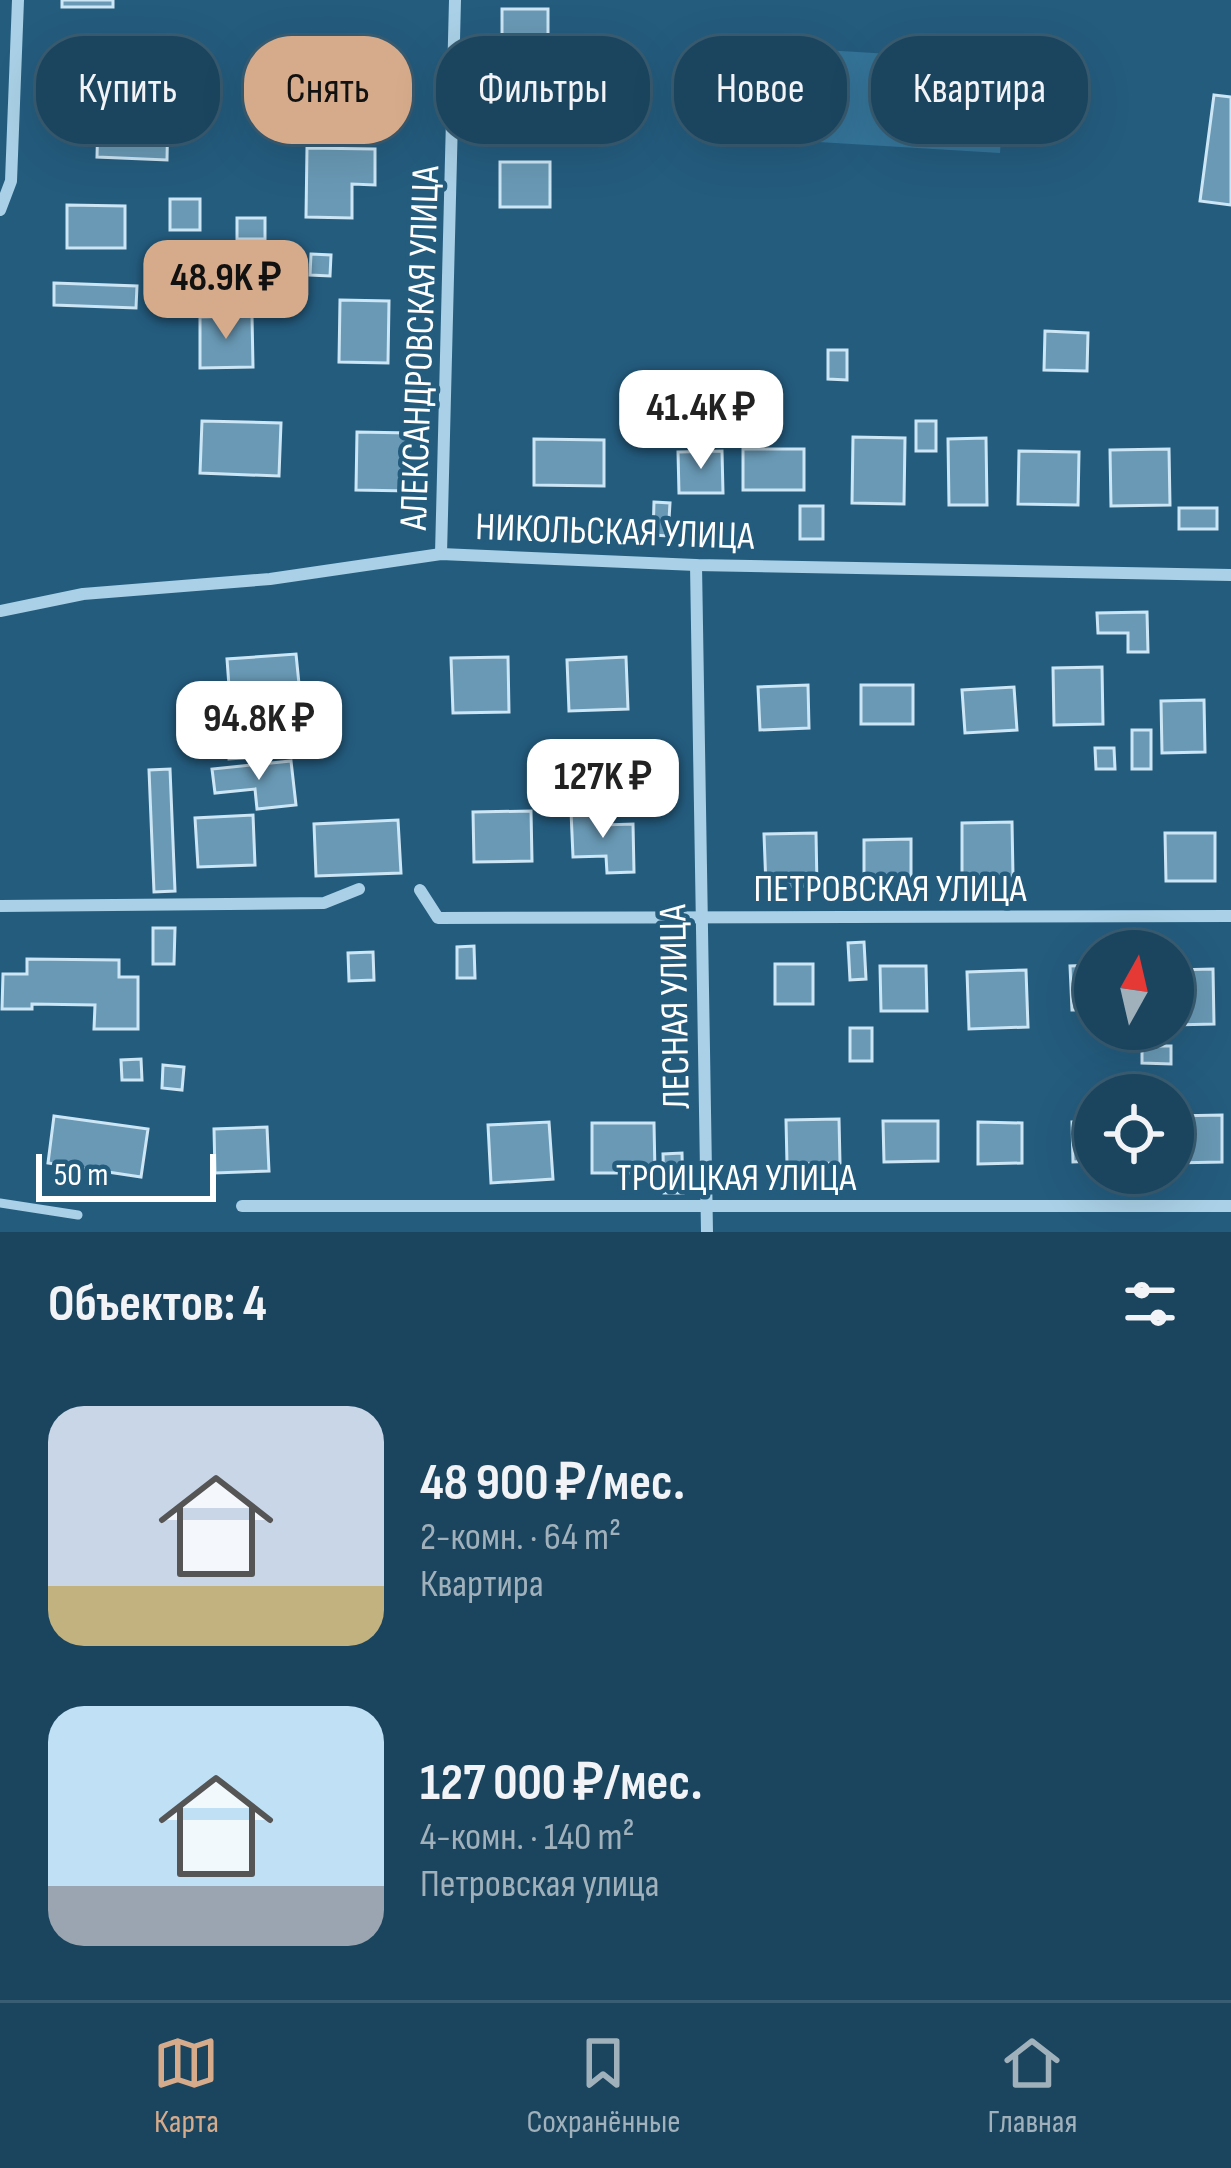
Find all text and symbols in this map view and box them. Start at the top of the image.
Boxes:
chip: Купить [36,36,220,144]
chip: Снять [244,36,412,144]
chip: Фильтры [436,36,650,144]
chip: Новое [674,36,847,144]
chip: Квартира [871,36,1088,144]
street label: АЛЕКСАНДРОВСКАЯ УЛИЦА [391,165,450,532]
pin: 48.9K ₽ [115,240,337,342]
text: 48.9K ₽ [170,255,282,302]
pin: 41.4K ₽ [590,370,812,472]
text: 41.4K ₽ [646,385,756,432]
street label: НИКОЛЬСКАЯ УЛИЦА [475,504,755,561]
pin: 94.8K ₽ [148,681,370,783]
text: 94.8K ₽ [203,696,315,743]
pin: 127K ₽ [505,739,701,841]
text: 127K ₽ [554,754,652,801]
street label: ПЕТРОВСКАЯ УЛИЦА [753,866,1027,913]
street label: ЛЕСНАЯ УЛИЦА [650,904,701,1110]
north arrow [1074,930,1194,1050]
map controls [1074,930,1194,1194]
button: locate [1074,1074,1194,1194]
scale bar [36,1148,216,1201]
text: 50 m [54,1155,108,1195]
street label: ТРОИЦКАЯ УЛИЦА [616,1155,856,1202]
icon: filters [1117,1271,1183,1337]
text: Объектов: 4 [48,1274,267,1335]
text: 48 900 ₽/мес. [420,1453,685,1514]
icon: home [144,1454,288,1598]
text: 2-комн. · 64 m² [420,1514,621,1561]
text: Квартира [420,1561,544,1608]
text: 127 000 ₽/мес. [420,1753,702,1814]
icon: home [144,1754,288,1898]
text: 4-комн. · 140 m² [420,1814,635,1861]
text: Петровская улица [420,1861,660,1908]
tab: Карта [153,2030,219,2142]
tab: Сохранённые [526,2030,680,2142]
tab: Главная [987,2030,1077,2142]

